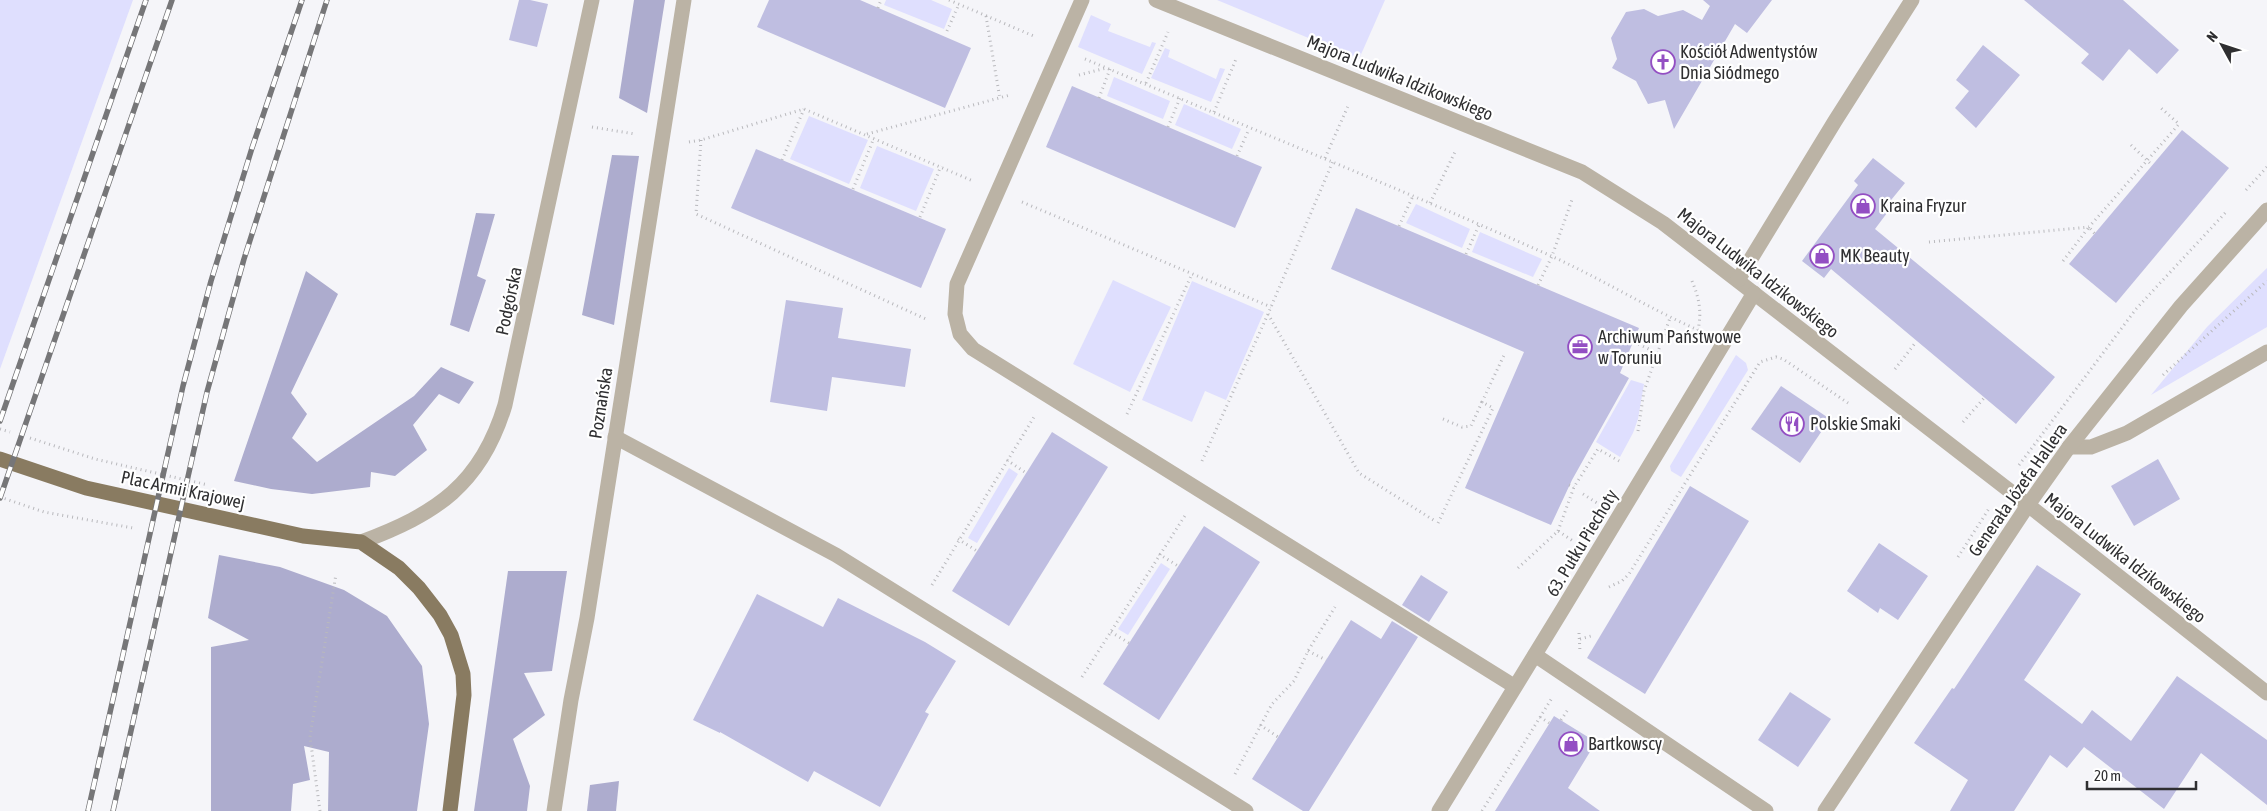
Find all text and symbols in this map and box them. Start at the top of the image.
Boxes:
north arrow [2197,20,2247,70]
text: N [2203,28,2221,45]
street label: Majora Ludwika Idzikowskiego [1304,31,1496,125]
place label: Kościół Adwentystów Dnia Siódmego [1680,41,1818,83]
church icon: Kościół Adwentystów Dnia Siódmego [1650,49,1676,75]
shop icon: Kraina Fryzur [1850,193,1876,219]
place label: Kraina Fryzur [1880,195,1967,216]
street label: Majora Ludwika Idzikowskiego [1673,203,1843,342]
shop icon: MK Beauty [1809,243,1835,269]
place label: MK Beauty [1840,245,1910,266]
street label: Podgórska [491,265,526,337]
place label: Archiwum Państwowe w Toruniu [1598,326,1741,368]
office icon: Archiwum Państwowe w Toruniu [1567,334,1593,360]
street label: Poznańska [585,366,616,440]
restaurant icon: Polskie Smaki [1779,411,1805,437]
place label: Polskie Smaki [1810,413,1901,434]
street label: Generała Józefa Hallera [1964,419,2071,560]
street label: Plac Armii Krajowej [119,466,247,513]
street label: 63. Pułku Piechoty [1541,485,1622,600]
street label: Majora Ludwika Idzikowskiego [2040,488,2210,627]
shop icon: Bartkowscy [1558,731,1584,757]
place label: Bartkowscy [1588,733,1662,754]
scale bar [2087,758,2196,790]
text: 20 m [2094,767,2121,784]

